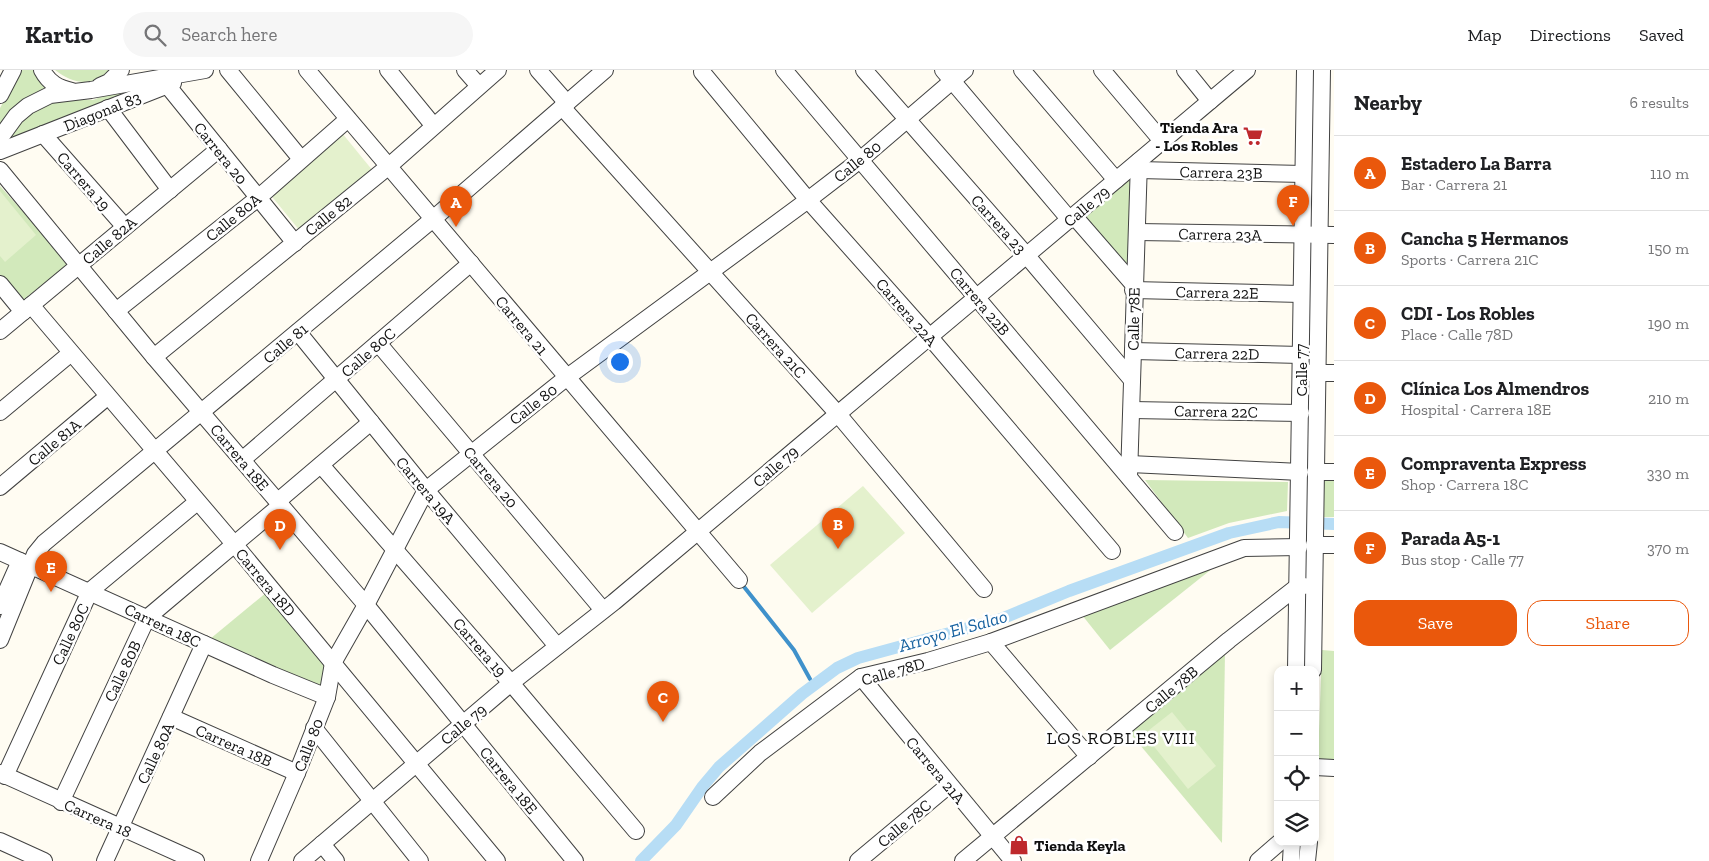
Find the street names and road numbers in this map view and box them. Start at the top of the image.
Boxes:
street label: Diagonal 83 [61,87,144,136]
street label: Carrera 20 [190,118,251,188]
street label: Calle 80 [830,137,885,186]
street label: Carrera 19 [53,148,114,215]
street label: Carrera 23B [1179,162,1263,183]
street label: Calle 79 [1060,182,1113,231]
street label: Calle 80A [202,189,265,245]
street label: Calle 82 [301,191,356,240]
street label: Carrera 23 [967,191,1030,258]
street label: Calle 82A [78,212,141,269]
street label: Carrera 23A [1178,224,1263,245]
street label: Carrera 22B [946,263,1014,340]
street label: Carrera 22A [872,274,942,351]
street label: Carrera 22E [1175,282,1259,303]
street label: Calle 78E [1123,287,1144,351]
street label: Carrera 21 [491,292,552,359]
street label: Carrera 21C [741,309,810,382]
street label: Calle 81 [259,319,312,368]
street label: Calle 80C [337,324,399,381]
street label: Carrera 22D [1174,343,1260,364]
street label: Calle 77 [1292,343,1311,396]
street label: Calle 80 [506,380,561,429]
street label: Carrera 22C [1174,401,1258,422]
street label: Calle 81A [24,414,85,470]
street label: Carrera 18E [206,420,273,495]
street label: Calle 79 [749,442,802,491]
street label: Carrera 20 [459,443,522,512]
street label: Carrera 19A [392,453,460,528]
street label: Carrera 18D [232,544,300,620]
street label: Carrera 18C [122,599,204,651]
street label: Calle 80C [48,600,93,668]
street label: Carrera 19 [449,614,510,681]
street label: Calle 80B [100,637,145,705]
street label: Calle 78D [859,653,927,690]
street label: Calle 78B [1141,661,1202,717]
street label: Calle 79 [437,700,490,749]
street label: Calle 80 [290,716,327,775]
street label: Calle 80A [133,719,178,787]
street label: Carrera 18B [193,720,275,771]
street label: Carrera 21A [902,733,970,808]
street label: Carrera 18E [476,743,542,818]
street label: Carrera 18 [61,795,134,842]
street label: Calle 78C [874,795,935,851]

